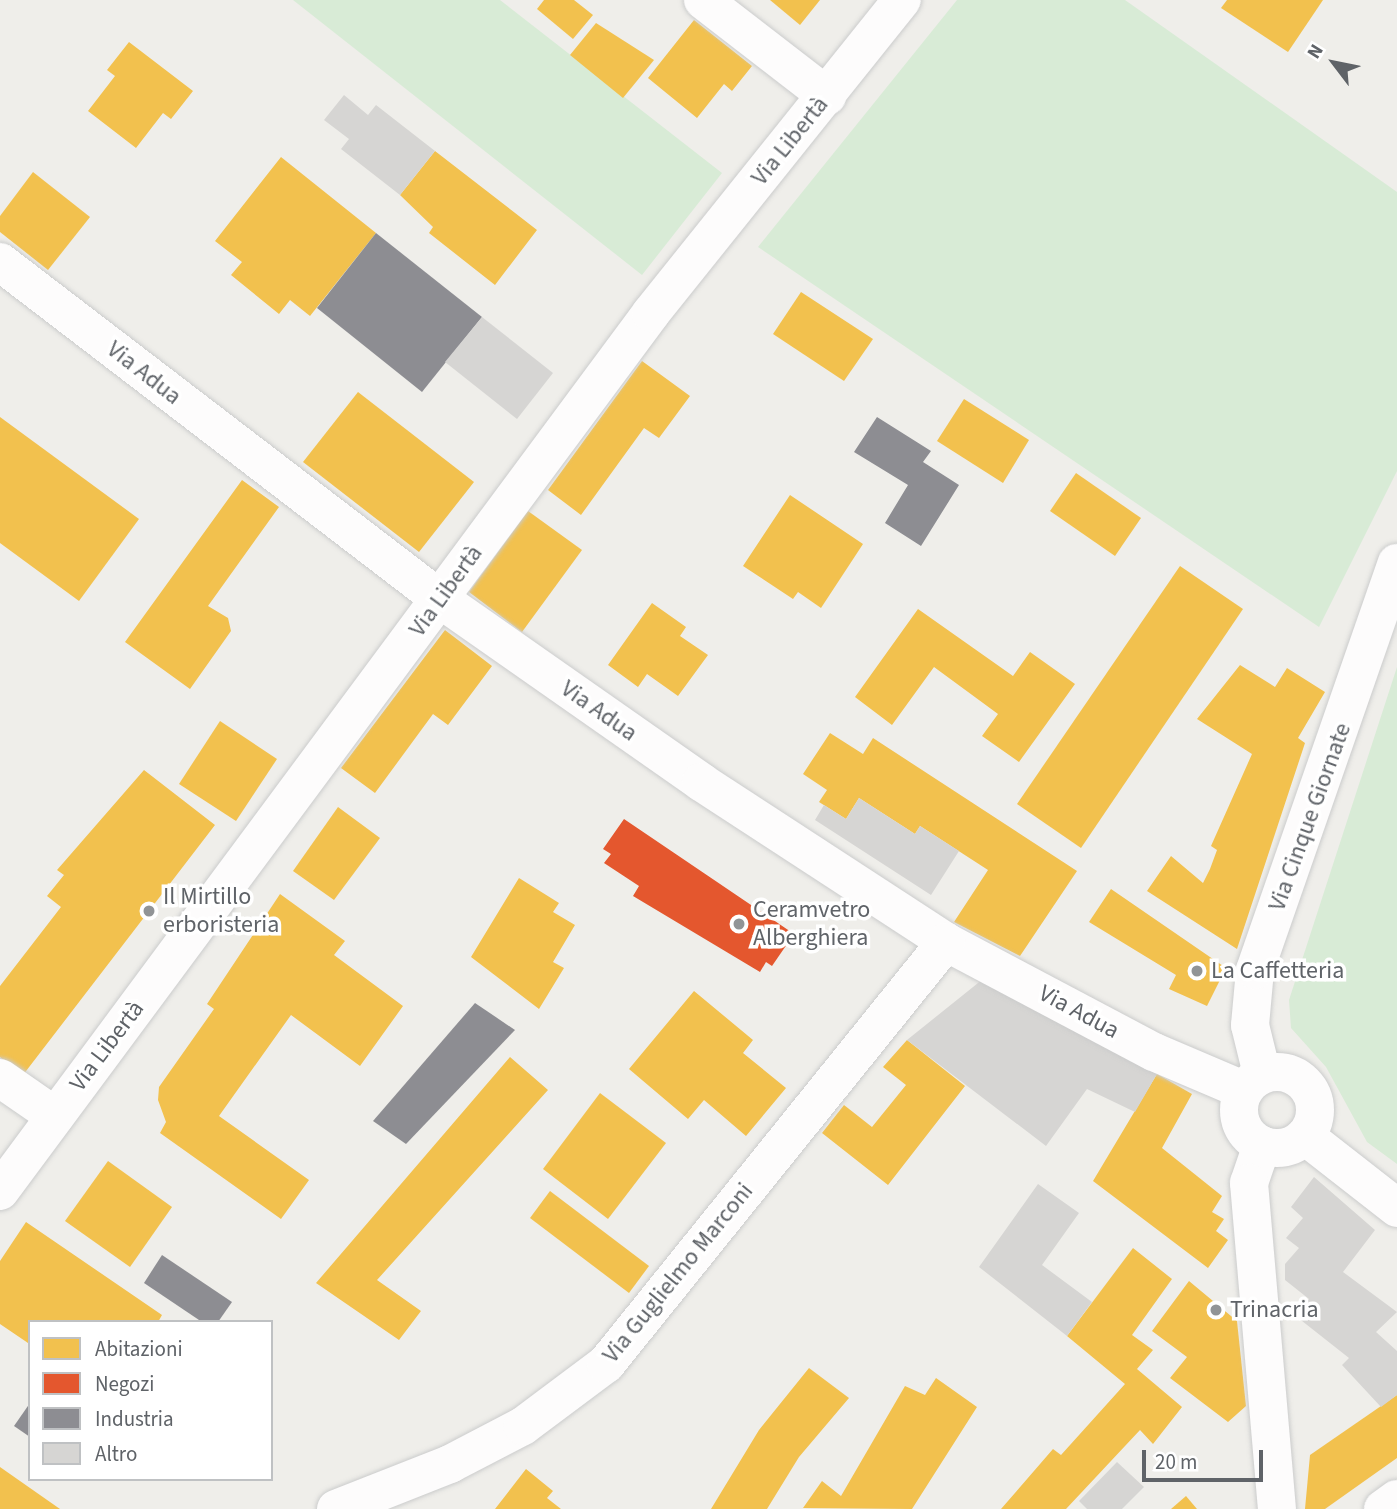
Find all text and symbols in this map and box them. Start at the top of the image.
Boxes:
north arrow [1299,28,1369,98]
text: N [1301,39,1331,64]
street label: Via Libertà [745,91,835,191]
street label: Via Adua [101,335,187,411]
street label: Via Libertà [403,540,489,642]
street label: Via Adua [555,674,643,748]
street label: Via Cinque Giornate [1263,719,1357,915]
place label: Il Mirtillo erboristeria [163,883,279,939]
place label: Ceramvetro Alberghiera [753,896,870,952]
marker: Il Mirtillo erboristeria [141,903,157,919]
marker: Ceramvetro Alberghiera [731,916,747,932]
place label: La Caffetteria [1211,957,1344,985]
marker: La Caffetteria [1189,963,1205,979]
street label: Via Adua [1034,979,1124,1045]
street label: Via Libertà [64,995,150,1097]
street label: Via Guglielmo Marconi [597,1177,759,1369]
place label: Trinacria [1230,1296,1318,1324]
marker: Trinacria [1208,1302,1224,1318]
legend [28,1320,273,1481]
text: Abitazioni [95,1334,183,1364]
text: Negozi [95,1369,154,1399]
text: Industria [95,1404,174,1434]
scale bar [1145,1436,1266,1480]
text: Altro [95,1439,137,1469]
text: 20 m [1155,1447,1197,1477]

